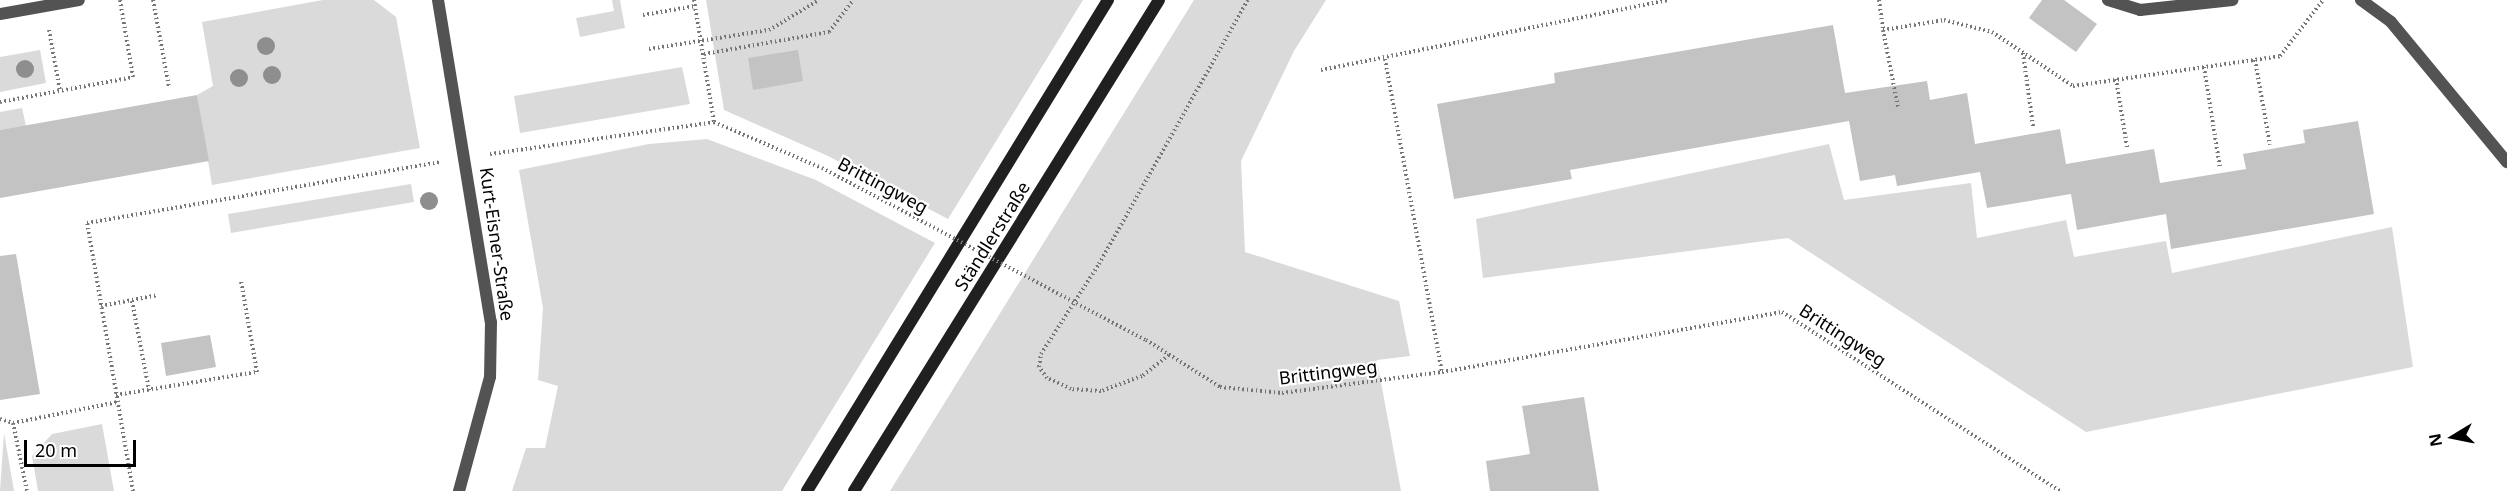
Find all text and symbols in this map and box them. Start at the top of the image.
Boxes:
street label: Brittingweg [834,152,932,218]
street label: Kurt-Eisner-Straße [476,166,518,322]
street label: Ständlerstraße [950,177,1034,295]
street label: Brittingweg [1796,299,1890,371]
street label: Brittingweg [1278,355,1378,389]
north arrow [2423,407,2483,467]
scale bar [27,428,140,466]
text: N [2423,432,2447,448]
text: 20 m [35,438,77,462]

